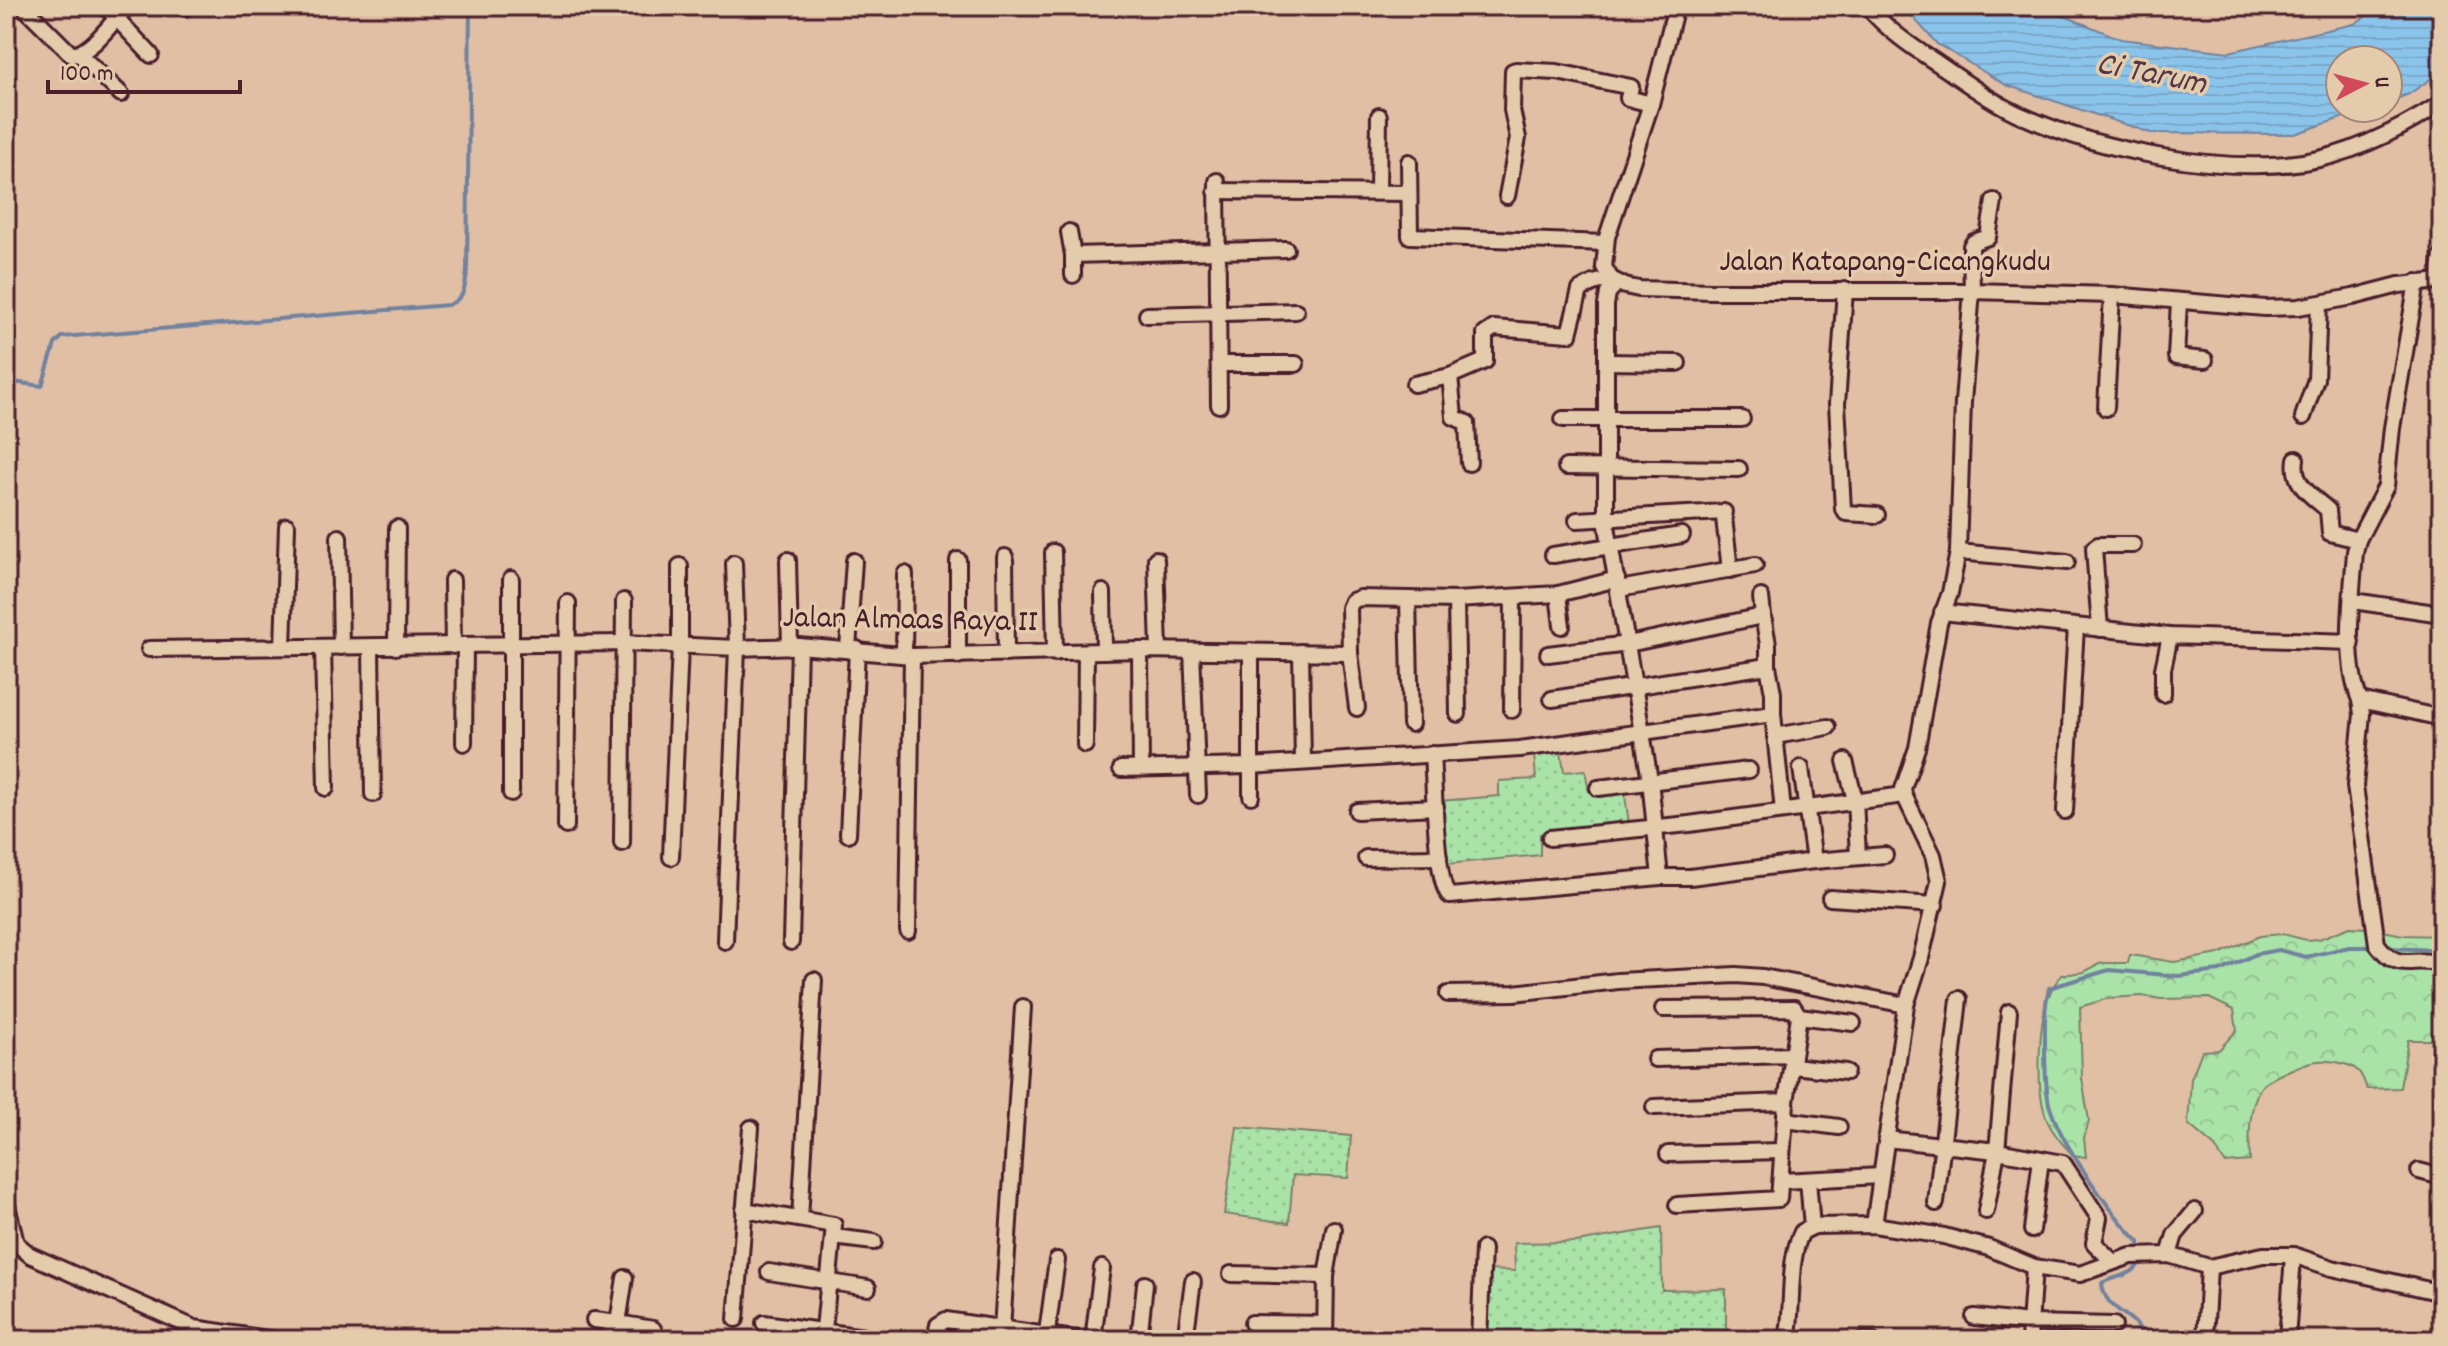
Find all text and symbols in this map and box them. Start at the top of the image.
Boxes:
water label: Ci Tarum [2092,41,2211,111]
scale bar [48,44,240,94]
north arrow [2324,44,2404,124]
text: 100 m [60,58,113,92]
text: U [2364,75,2396,89]
street label: Jalan Katapang-Cicangkudu [1719,241,2051,287]
street label: Jalan Almaas Raya II [782,597,1038,647]

